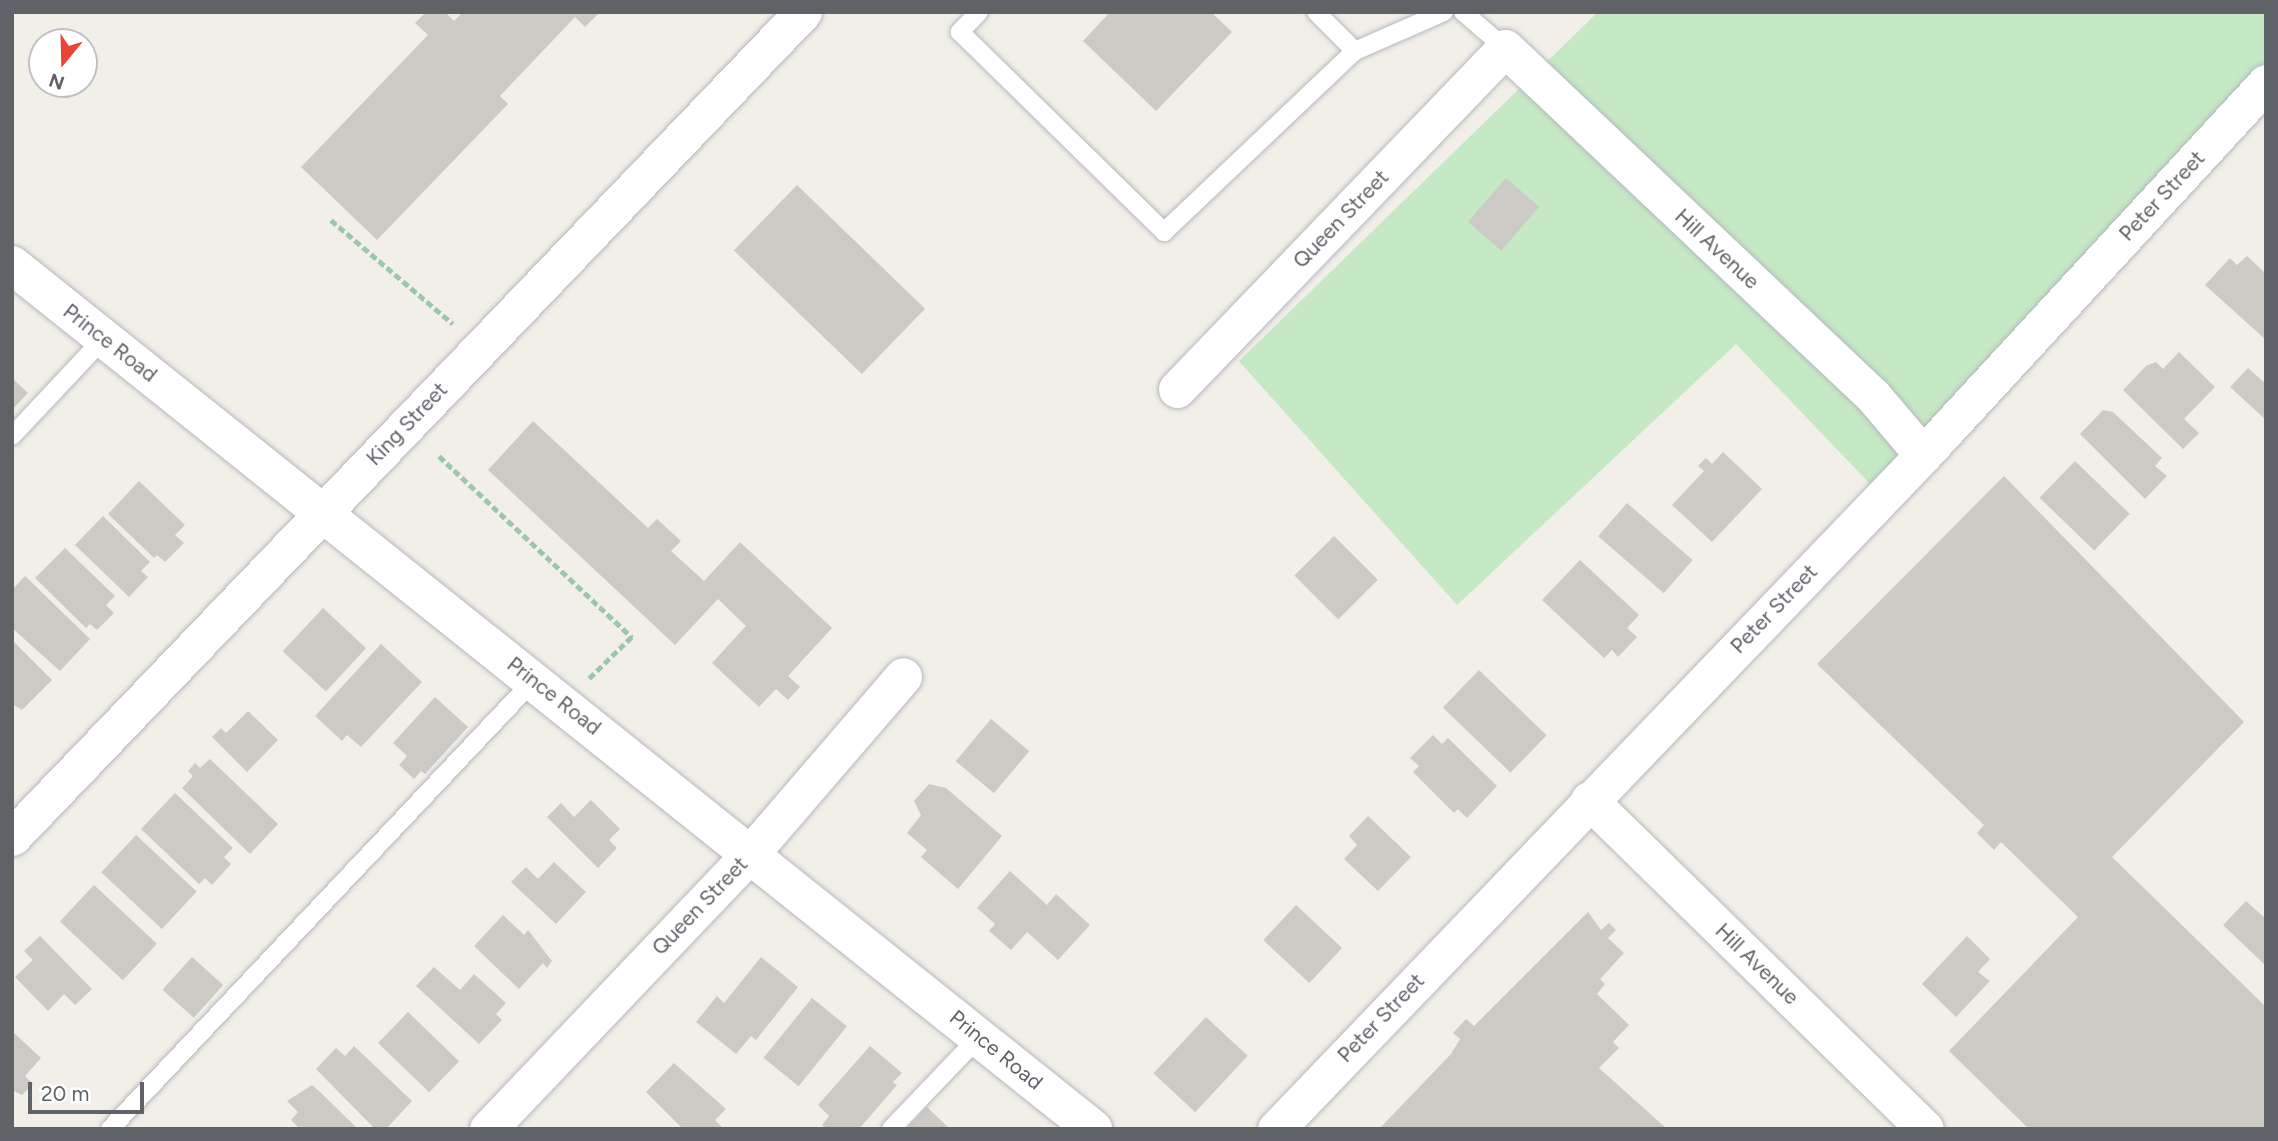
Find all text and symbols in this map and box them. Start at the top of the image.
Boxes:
north arrow [28,28,98,98]
text: N [46,68,67,95]
street label: Peter Street [2114,146,2210,246]
street label: Queen Street [1288,165,1394,273]
street label: Hill Avenue [1670,204,1764,294]
street label: Prince Road [58,299,162,387]
street label: King Street [361,377,453,471]
street label: Peter Street [1725,559,1823,659]
street label: Prince Road [502,652,606,740]
street label: Queen Street [647,852,753,960]
street label: Hill Avenue [1710,918,1804,1010]
street label: Peter Street [1332,968,1430,1068]
street label: Prince Road [945,1005,1047,1095]
scale bar [32,1068,147,1112]
text: 20 m [41,1081,89,1106]

